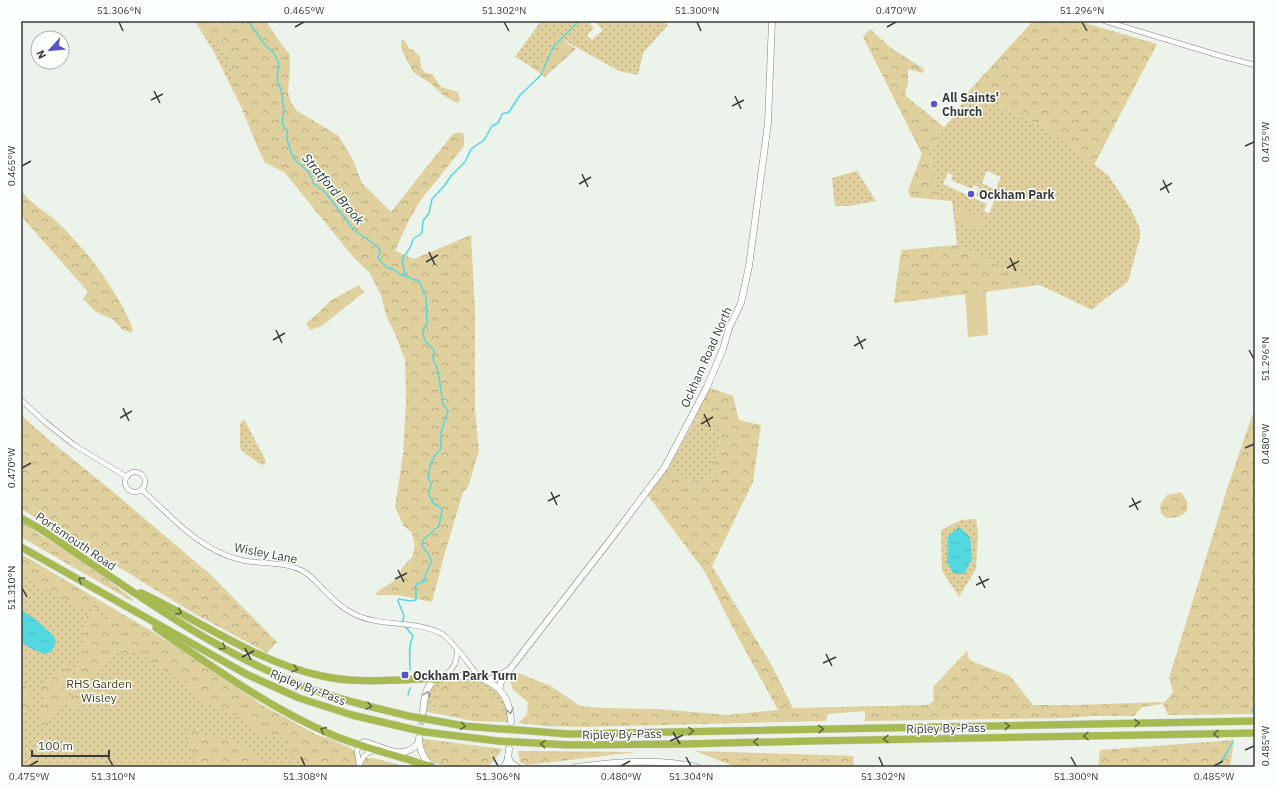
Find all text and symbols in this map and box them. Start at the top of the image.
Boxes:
text: 51.306°N [97,4,141,17]
text: 0.465°W [284,4,324,17]
text: 51.302°N [482,4,526,17]
text: 51.300°N [675,4,719,17]
text: 0.470°W [876,4,916,17]
text: 51.296°N [1060,4,1104,17]
north arrow [30,30,70,70]
text: N [33,48,49,61]
place label: All Saints' Church [942,90,999,119]
marker: All Saints' Church [929,99,939,109]
text: 0.475°W [1259,122,1272,162]
text: 0.465°W [5,146,18,186]
water label: Stratford Brook [298,150,368,228]
place label: Ockham Park [979,187,1055,202]
marker: Ockham Park [966,189,976,199]
street label: Ockham Road North [677,304,735,410]
text: 51.296°N [1259,337,1272,381]
text: 0.480°W [1259,424,1272,464]
text: 0.470°W [5,448,18,488]
street label: Portsmouth Road [33,509,119,573]
street label: Wisley Lane [233,540,299,567]
text: 51.310°N [5,566,18,610]
one-way arrow [78,578,85,585]
one-way arrow [174,608,182,615]
one-way arrow [219,643,226,650]
one-way arrow [292,664,299,672]
street label: Ripley By-Pass [268,666,348,708]
place label: Ockham Park Turn [413,668,517,683]
marker: Ockham Park Turn [400,670,410,680]
park label: RHS Garden Wisley [66,676,132,705]
one-way arrow [422,691,431,698]
one-way arrow [365,701,372,710]
one-way arrow [505,707,513,714]
one-way arrow [1134,719,1140,727]
street label: Ripley By-Pass [906,720,986,736]
one-way arrow [460,721,466,730]
one-way arrow [1004,721,1010,730]
one-way arrow [818,724,824,733]
street label: Ripley By-Pass [582,726,662,742]
text: 0.485°W [1259,726,1272,766]
one-way arrow [319,727,326,735]
one-way arrow [688,727,694,735]
one-way arrow [1213,730,1219,738]
scale bar [32,732,109,758]
one-way arrow [1083,732,1089,740]
one-way arrow [883,735,889,744]
text: 100 m [38,738,73,753]
one-way arrow [753,738,759,747]
one-way arrow [540,739,546,748]
text: 0.475°W [9,770,49,783]
text: 51.310°N [91,770,135,783]
text: 51.308°N [283,770,327,783]
text: 51.306°N [476,770,520,783]
text: 0.480°W [601,770,641,783]
text: 51.304°N [669,770,713,783]
text: 51.302°N [861,770,905,783]
text: 51.300°N [1054,770,1098,783]
text: 0.485°W [1194,770,1234,783]

